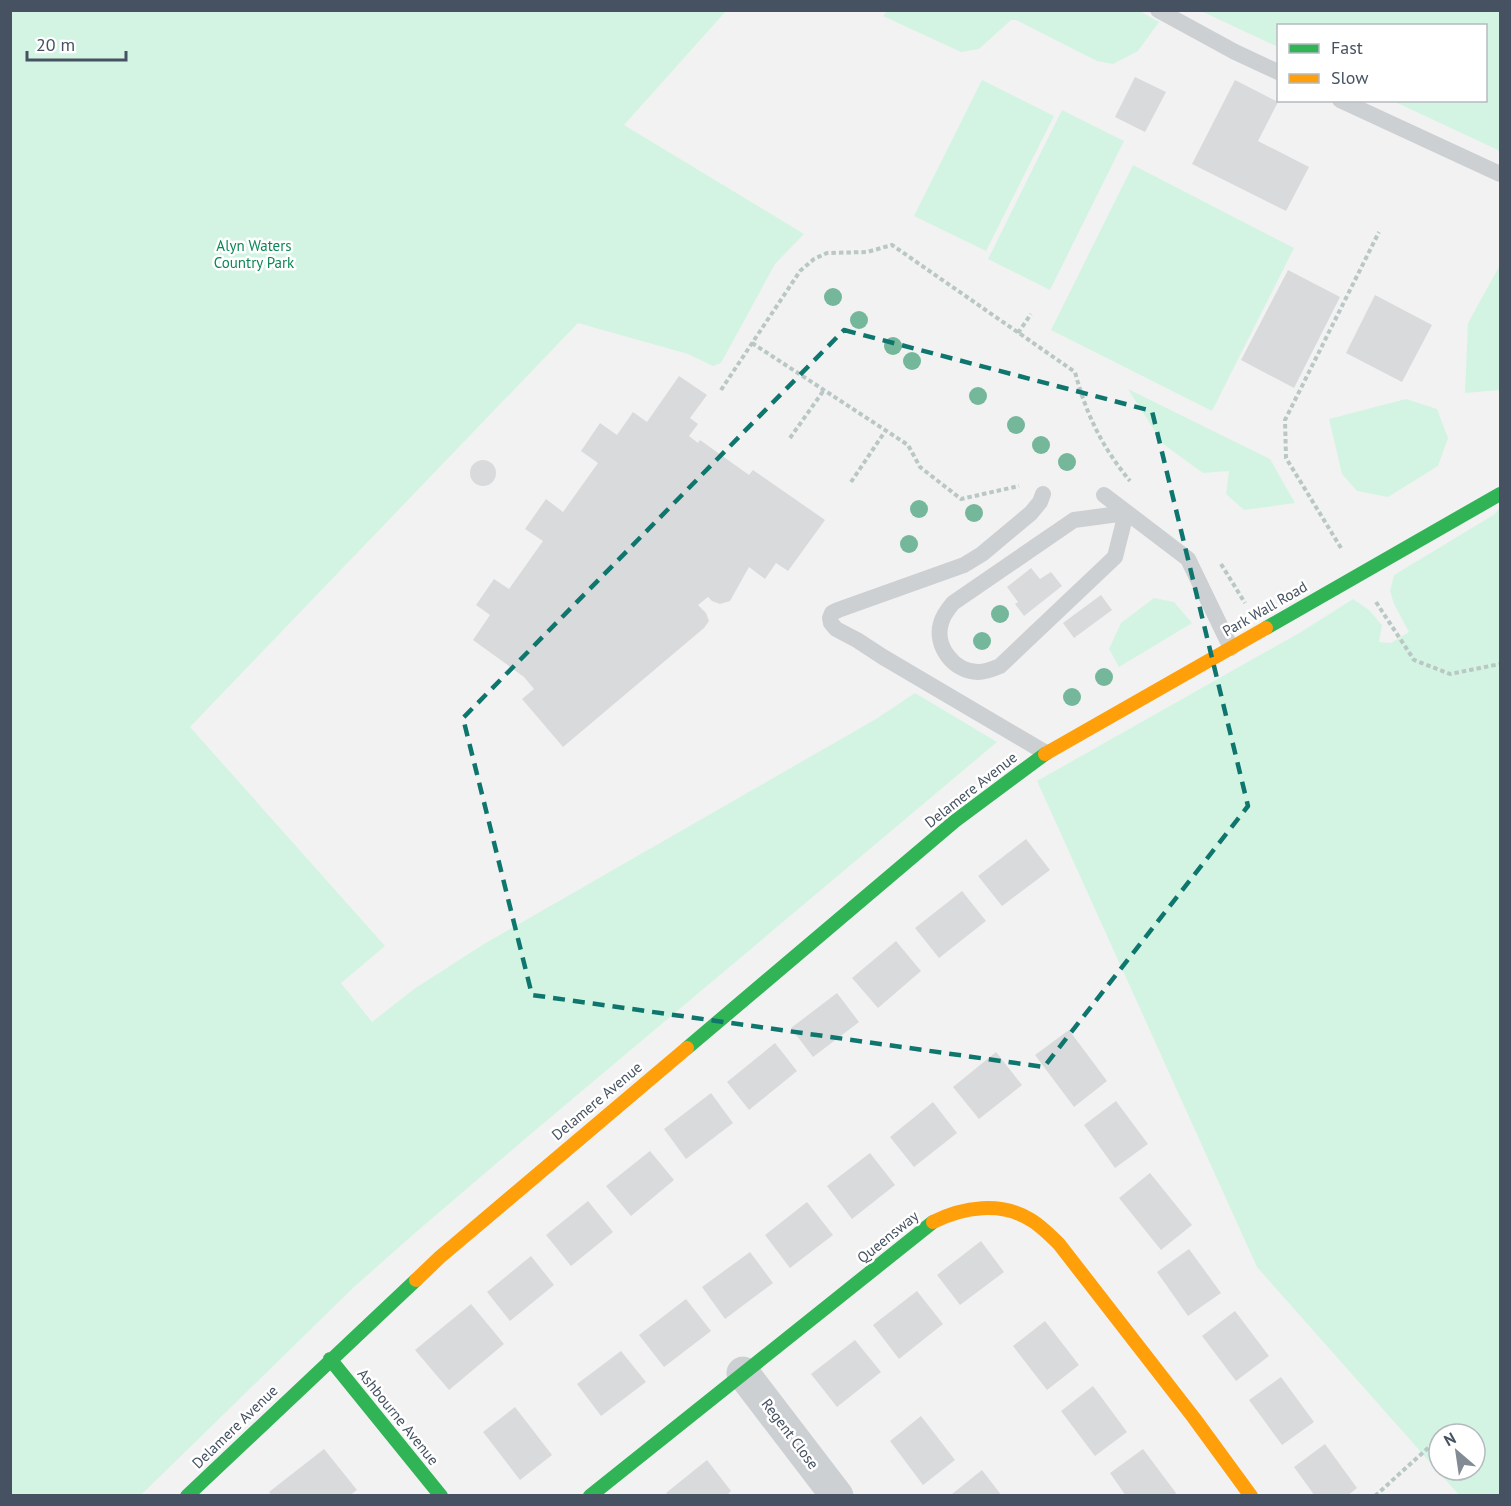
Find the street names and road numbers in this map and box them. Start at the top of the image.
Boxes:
street label: Park Wall Road [1219,577,1310,640]
street label: Delamere Avenue [921,748,1021,832]
street label: Delamere Avenue [548,1057,646,1144]
street label: Queensway [853,1206,922,1267]
street label: Ashbourne Avenue [354,1365,443,1469]
street label: Delamere Avenue [188,1381,282,1472]
street label: Regent Close [758,1395,823,1473]

